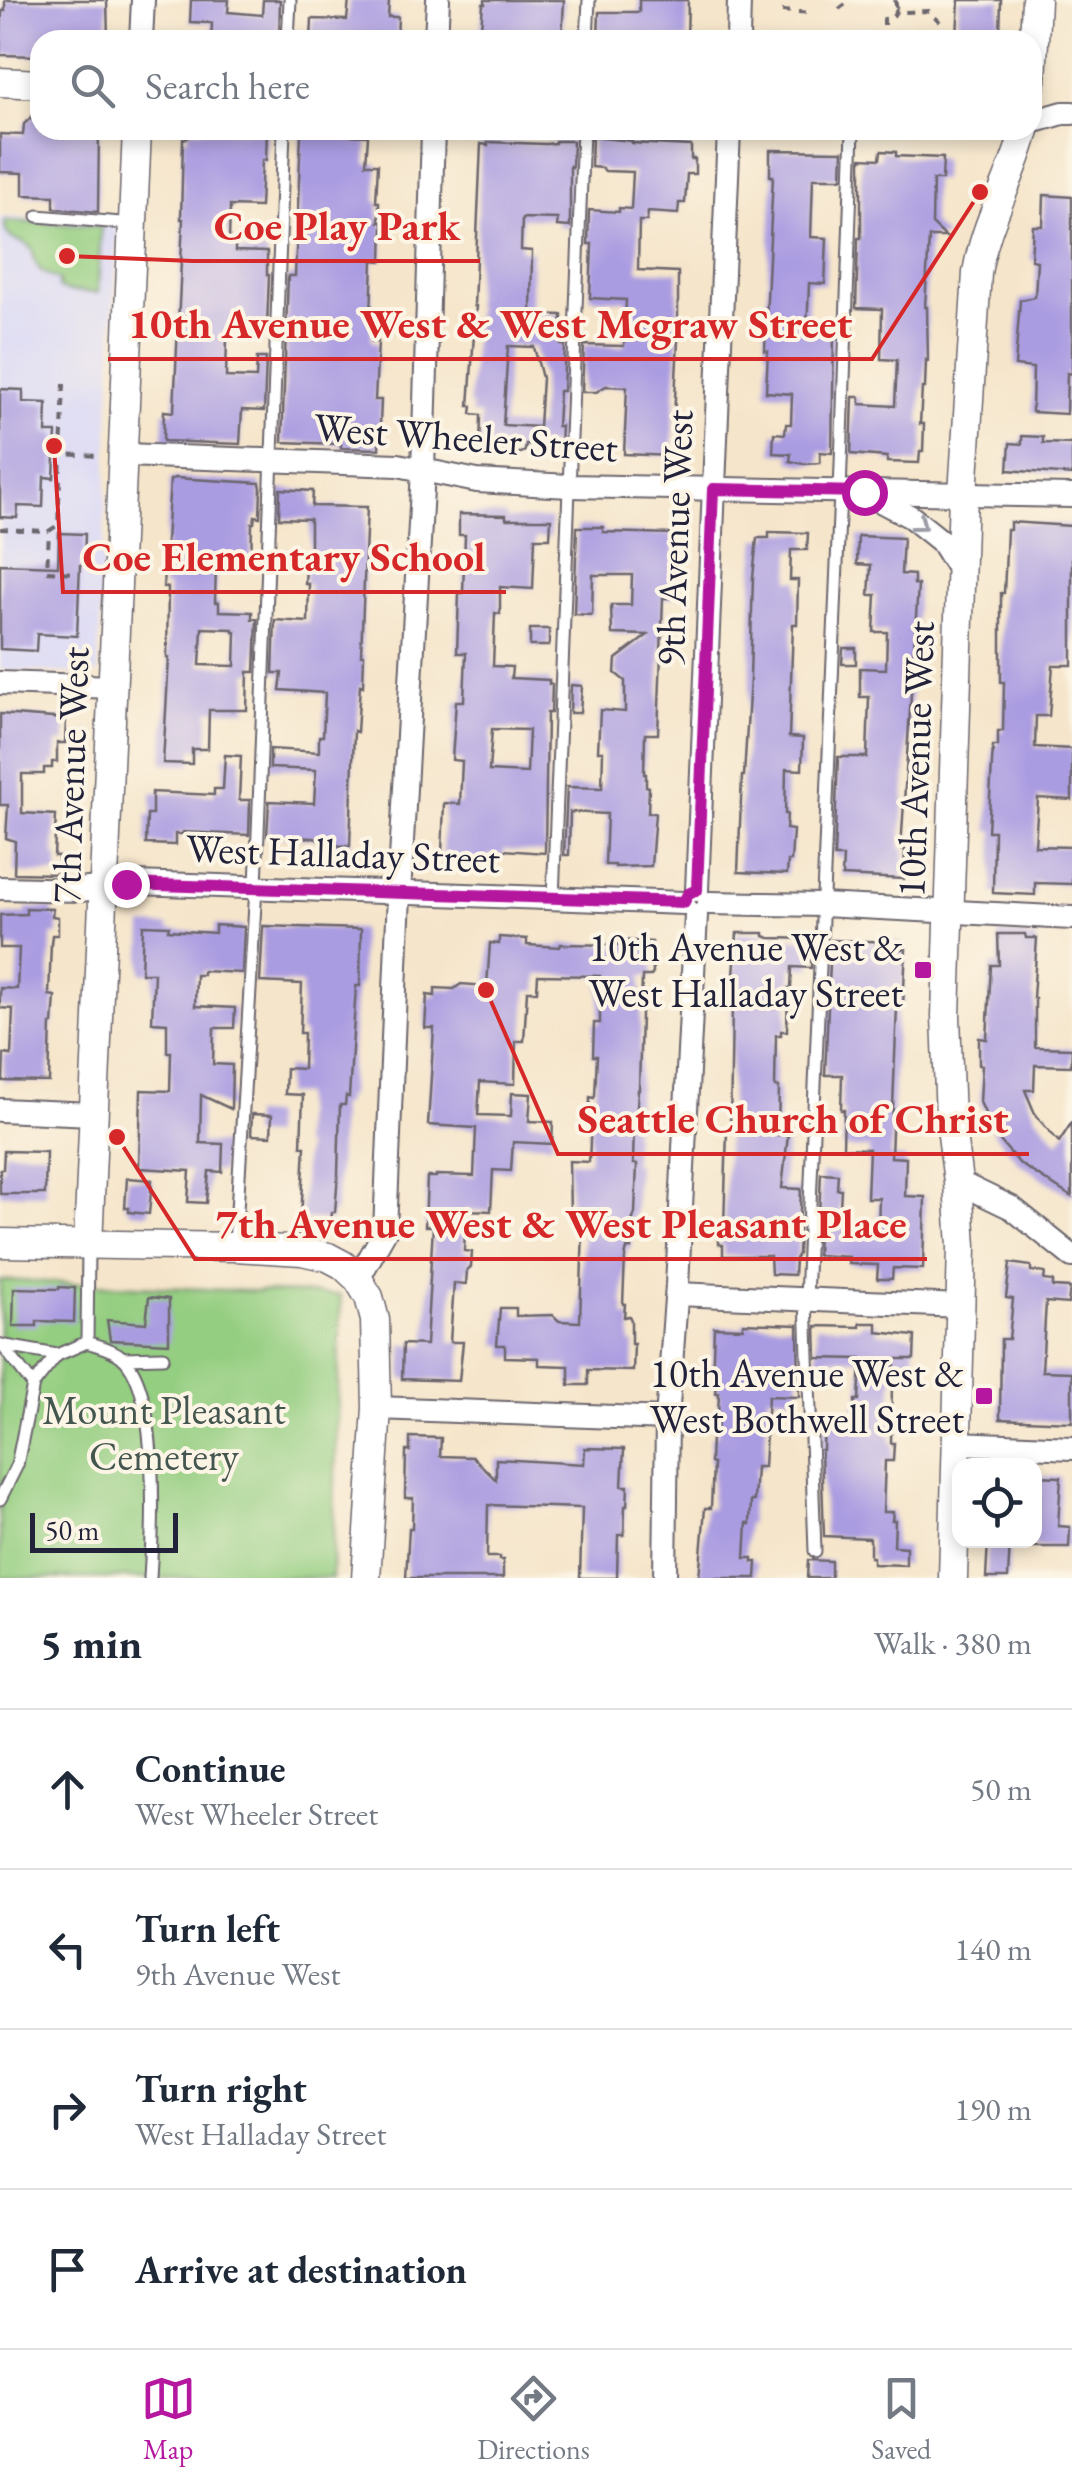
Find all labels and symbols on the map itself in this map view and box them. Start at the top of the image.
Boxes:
callout: Coe Play Park [193,189,480,261]
text: Coe Play Park [214,198,461,253]
callout: 10th Avenue West & West Mcgraw Street [108,287,872,359]
text: 10th Avenue West & West Mcgraw Street [128,296,852,351]
street label: West Wheeler Street [312,400,620,474]
street label: 9th Avenue West [644,408,704,667]
route start [842,470,888,516]
one-way arrow [908,513,926,530]
callout: Coe Elementary School [63,520,506,592]
text: Coe Elementary School [83,529,485,584]
street label: 10th Avenue West [884,620,946,898]
street label: 7th Avenue West [40,645,100,904]
street label: West Halladay Street [185,822,501,884]
route end [104,862,150,908]
place label: 10th Avenue West & West Halladay Street [589,921,903,1019]
marker: 10th Avenue West & West Halladay Street [912,959,934,981]
callout: Seattle Church of Christ [558,1082,1029,1154]
text: Seattle Church of Christ [577,1091,1009,1146]
callout: 7th Avenue West & West Pleasant Place [195,1187,927,1259]
text: 7th Avenue West & West Pleasant Place [215,1196,907,1251]
place label: 10th Avenue West & West Bothwell Street [650,1347,964,1445]
park label: Mount Pleasant Cemetery [42,1384,286,1482]
marker: 10th Avenue West & West Bothwell Street [973,1385,995,1407]
scale bar [30,1508,178,1552]

